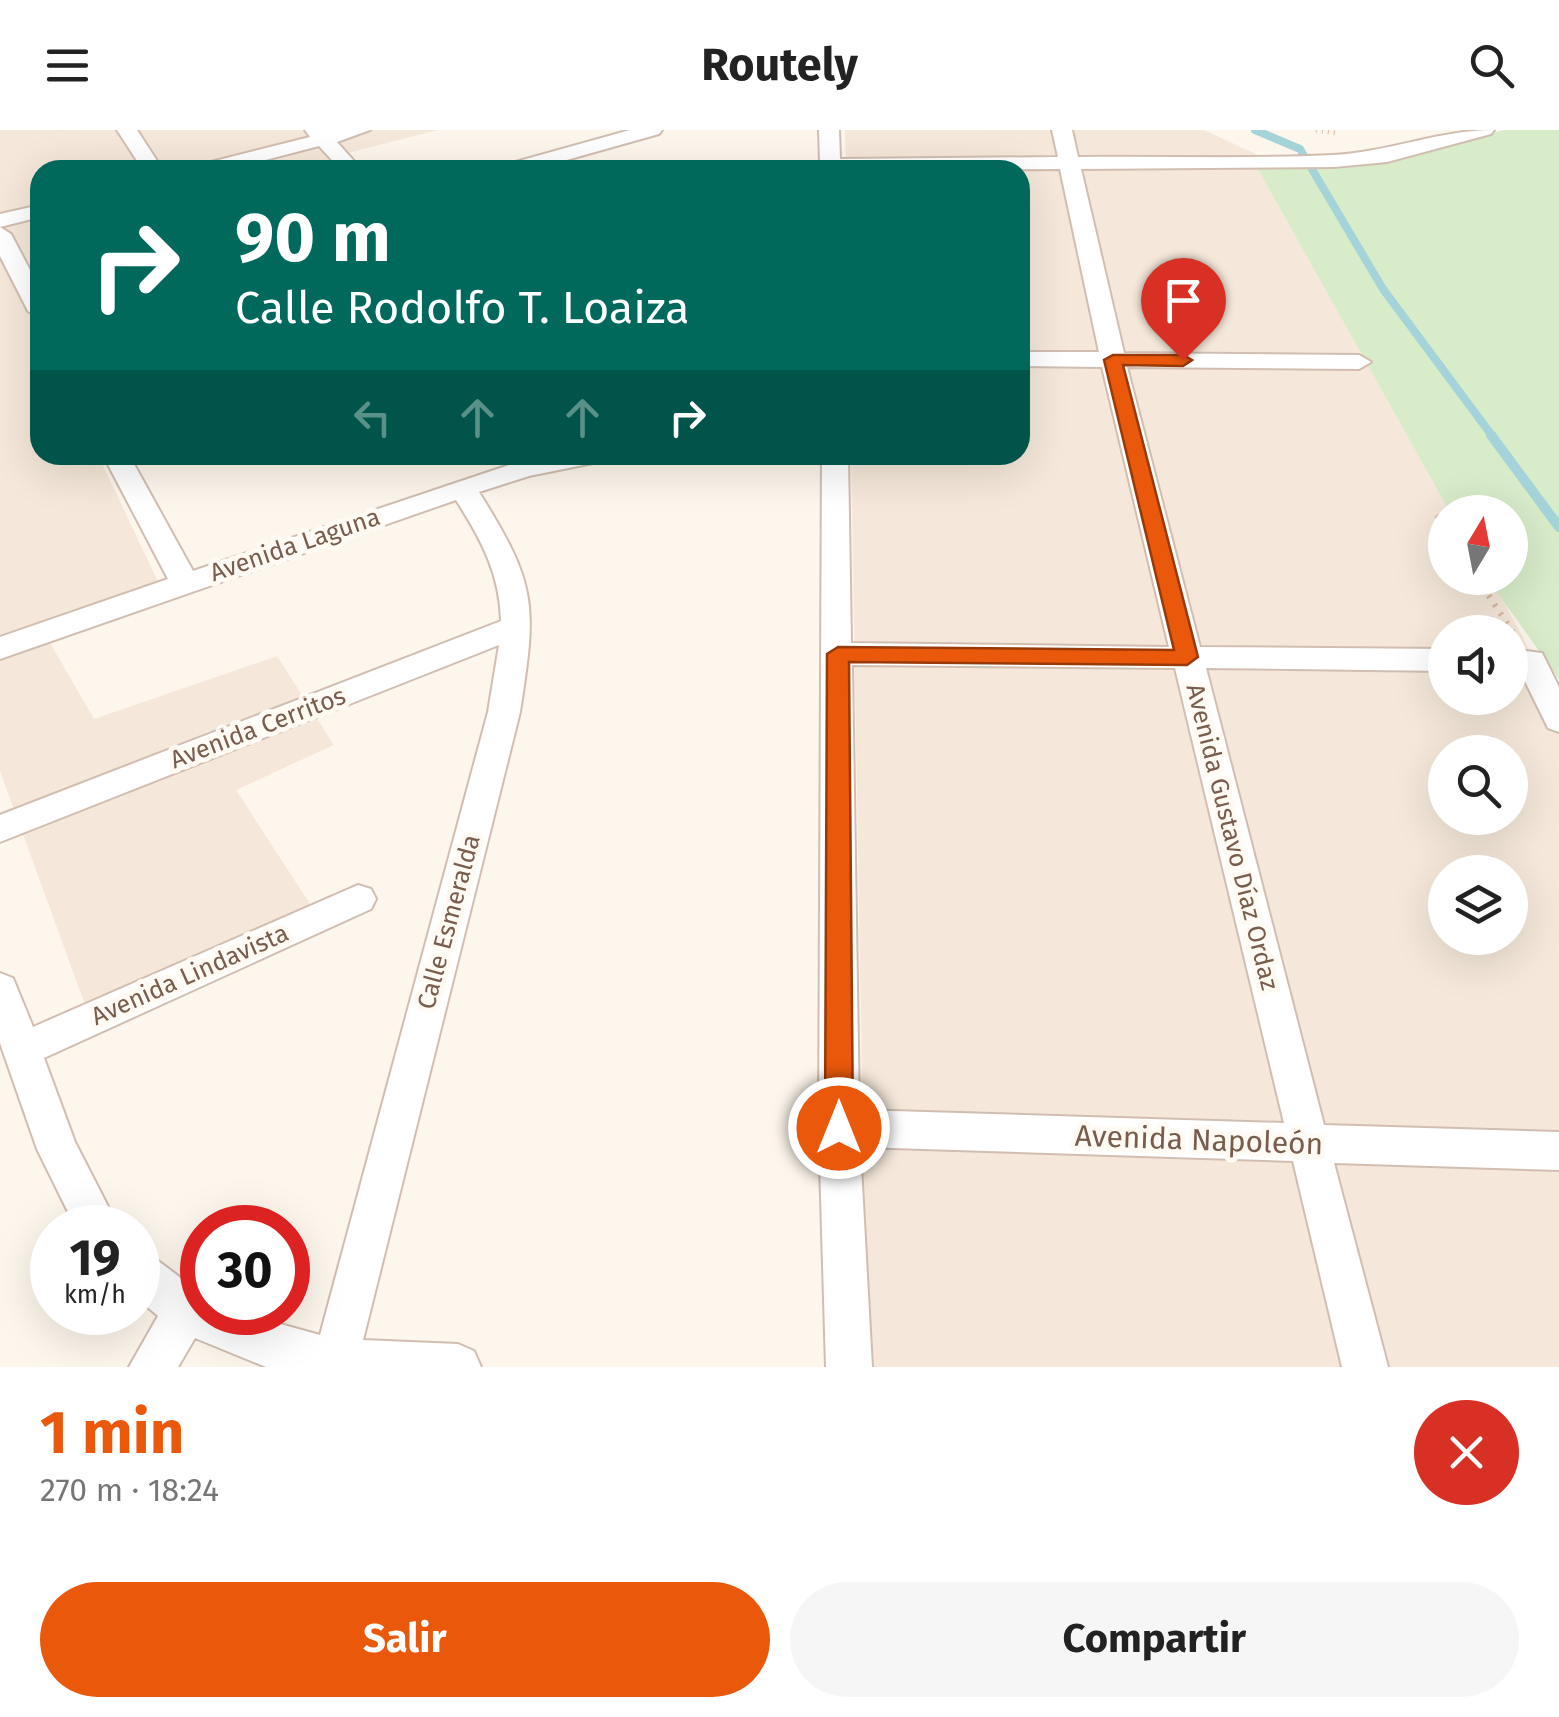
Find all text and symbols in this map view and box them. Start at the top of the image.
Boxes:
icon: menu [40,38,95,93]
text: Routely [701,38,858,92]
icon: search [1464,38,1519,93]
text: 90 m [235,196,391,280]
icon: right [70,200,200,330]
pin [1141,258,1226,361]
icon: arrive [1156,273,1211,328]
text: Calle Rodolfo T. Loaiza [235,281,689,335]
icon: left [345,390,400,445]
icon: ahead [450,390,505,445]
icon: ahead [555,390,610,445]
icon: right [660,390,715,445]
north arrow [1428,495,1528,595]
map controls [1428,495,1528,955]
street label: Avenida Laguna [206,502,384,588]
button: sound [1428,615,1528,715]
street label: Avenida Cerritos [166,681,350,775]
street label: Avenida Gustavo Díaz Ordaz [1179,681,1285,993]
button: search [1428,735,1528,835]
street label: Calle Esmeralda [411,831,487,1013]
button: layers [1428,855,1528,955]
street label: Avenida Lindavista [87,918,293,1032]
position arrow [787,1076,891,1180]
street label: Avenida Napoleón [1074,1118,1324,1162]
speed limit sign: 30 [180,1205,310,1335]
text: 19 [69,1228,121,1288]
text: km/h [64,1280,126,1310]
text: 1 min [40,1397,184,1469]
button: close [1414,1400,1519,1505]
text: 270 m · 18:24 [40,1471,219,1509]
button: Salir [40,1582,770,1697]
button: Compartir [790,1582,1519,1697]

